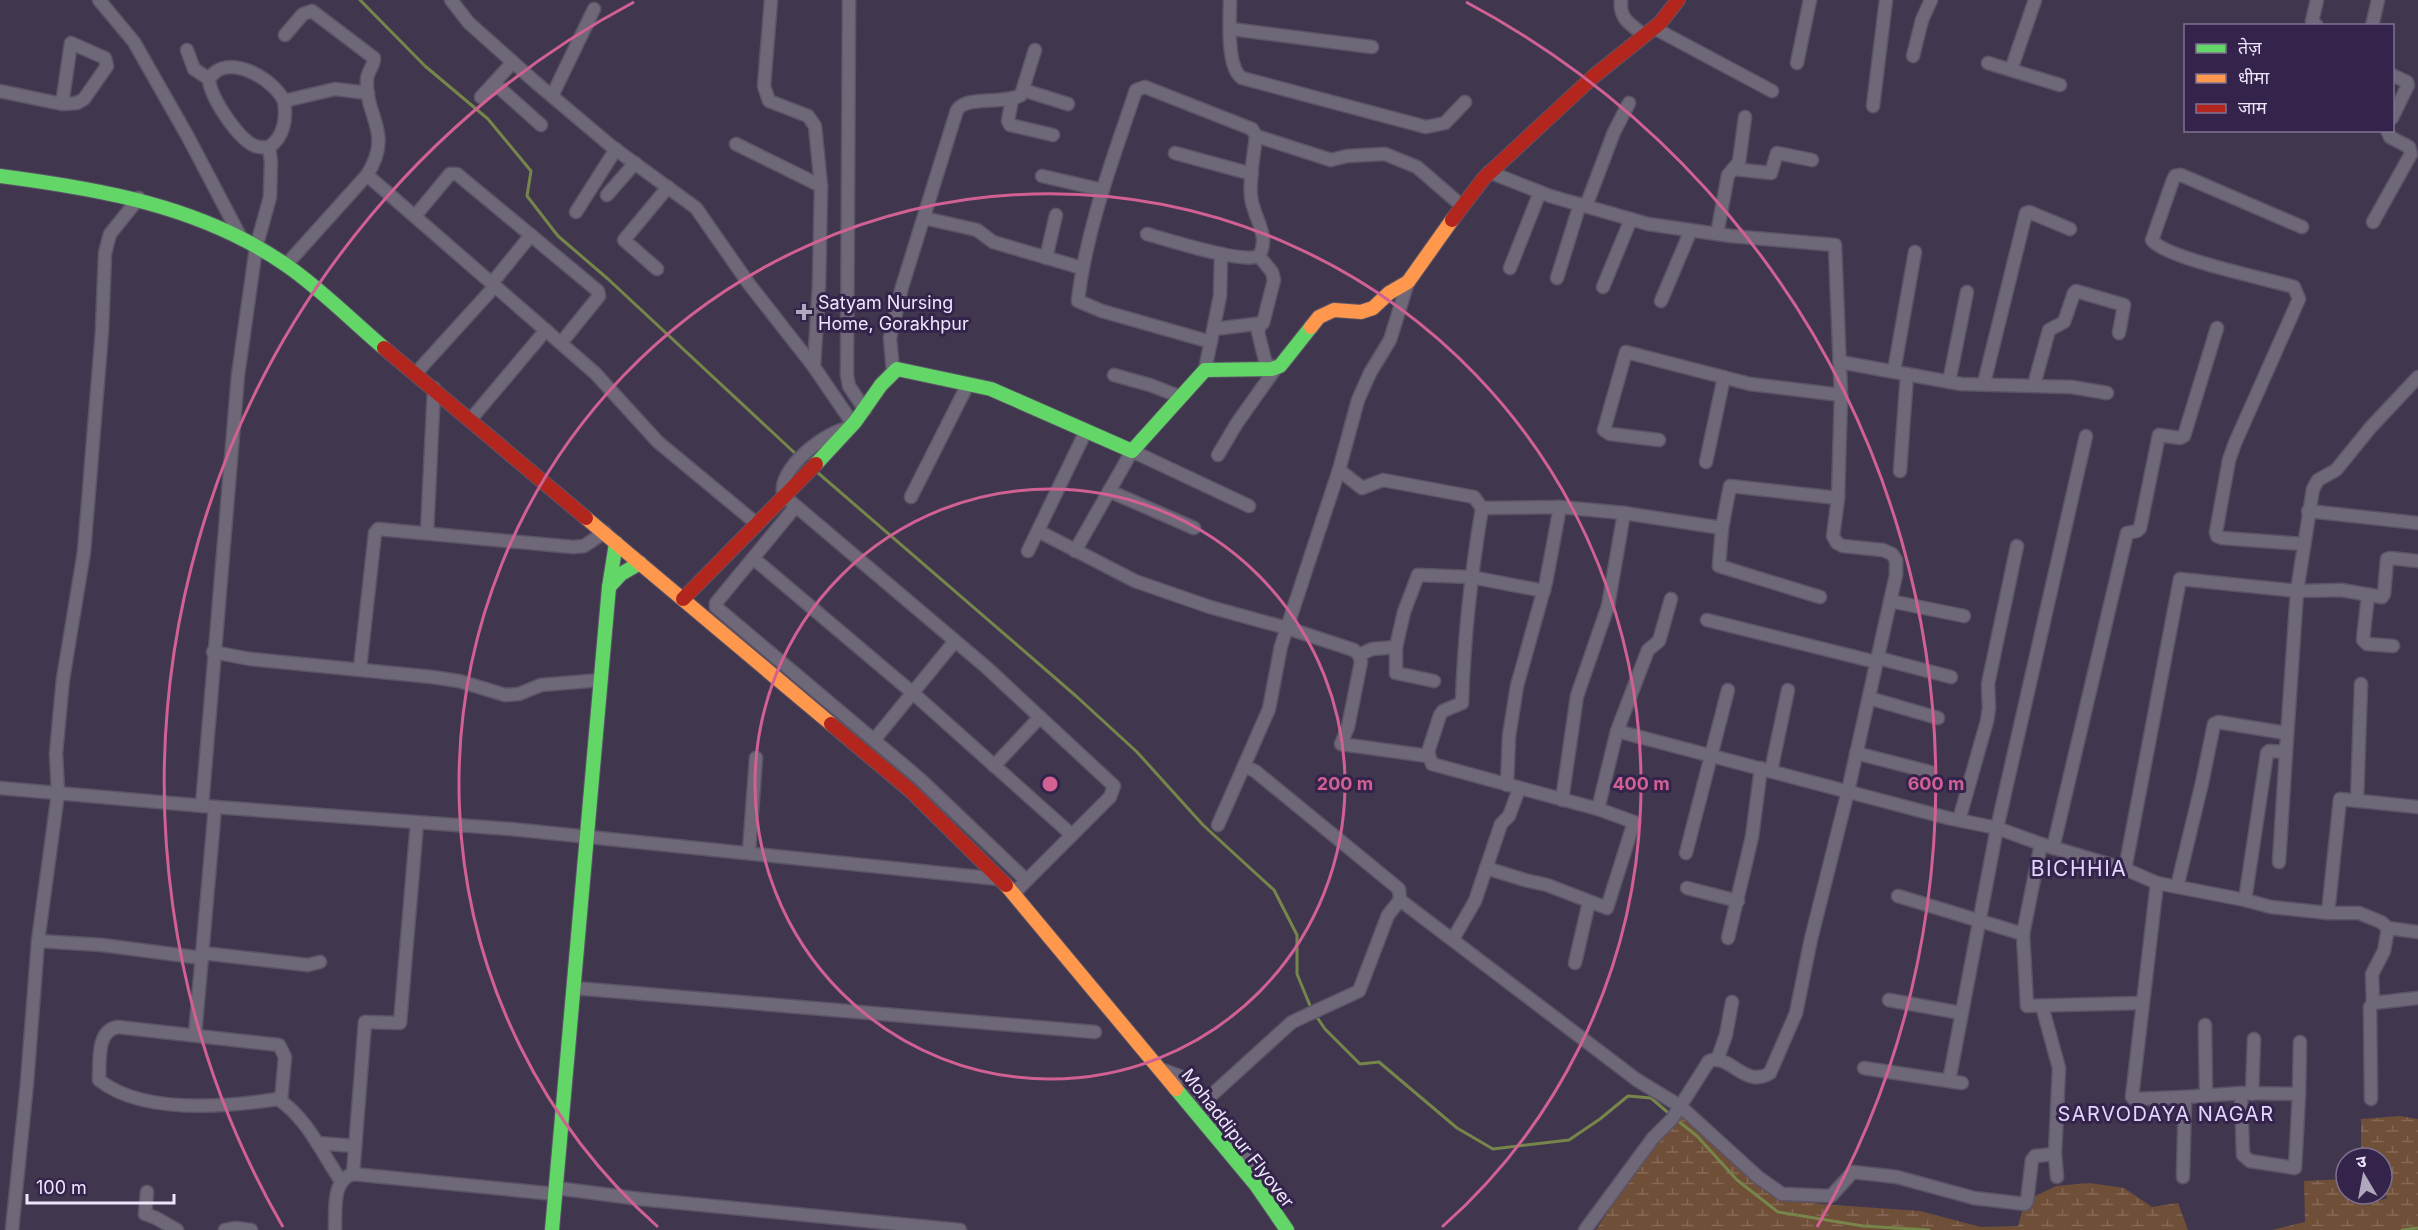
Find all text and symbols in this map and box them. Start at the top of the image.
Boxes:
legend [2184,24,2394,132]
text: तेज़ [2238,37,2262,58]
text: धीमा [2238,67,2269,88]
text: जाम [2238,97,2268,118]
place label: Satyam Nursing Home, Gorakhpur [818,292,969,334]
marker: Satyam Nursing Home, Gorakhpur [795,303,813,321]
text: 200 m [1317,773,1373,794]
text: 400 m [1612,773,1670,794]
text: 600 m [1908,773,1964,794]
centre of rings [1040,774,1060,794]
district label: BICHHIA [2031,856,2127,881]
street label: Mohaddipur Flyover [1177,1065,1299,1212]
district label: SARVODAYA NAGAR [2057,1102,2275,1126]
north arrow [2334,1146,2394,1206]
text: उ [2355,1150,2368,1172]
scale bar [27,1167,174,1205]
text: 100 m [36,1177,87,1198]

